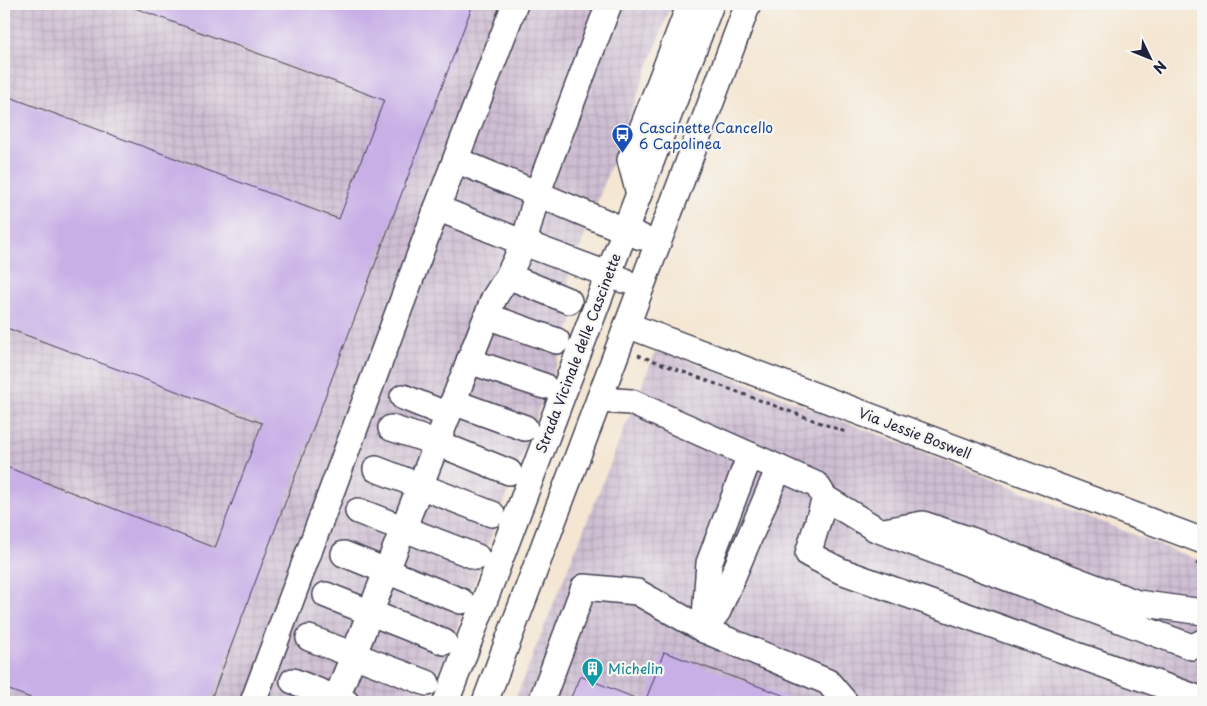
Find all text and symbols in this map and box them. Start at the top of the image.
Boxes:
north arrow [1124,32,1174,82]
text: N [1148,56,1171,78]
place label: Cascinette Cancello 6 Capolinea [639,117,773,154]
bus stop icon: Cascinette Cancello 6 Capolinea [611,123,635,154]
street label: Strada Vicinale delle Cascinette [530,250,626,456]
street label: Via Jessie Boswell [856,402,974,464]
building icon: Michelin [580,656,604,687]
place label: Michelin [608,658,663,679]

